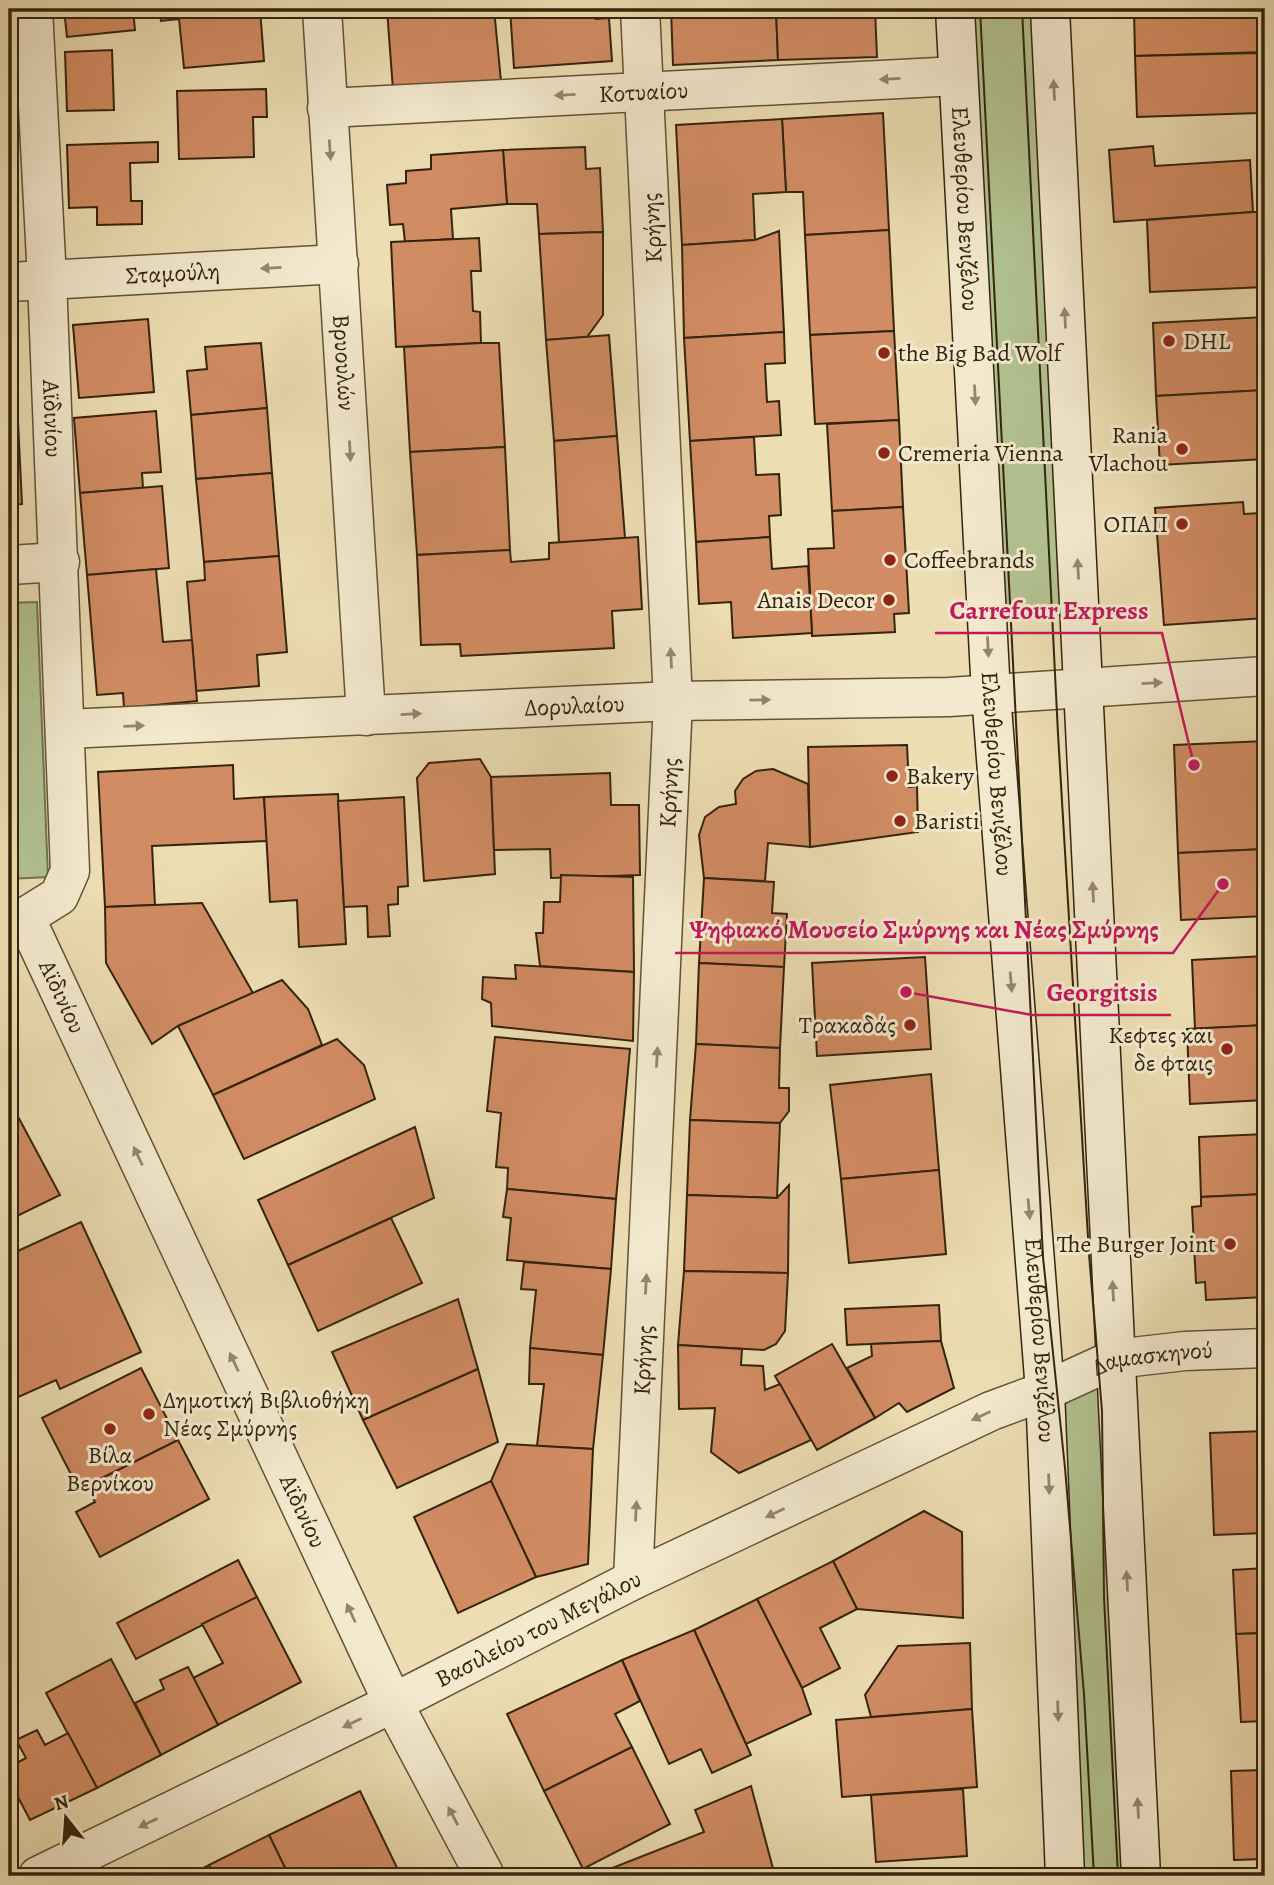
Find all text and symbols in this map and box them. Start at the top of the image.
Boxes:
street label: Κοτυαίου [598,74,689,110]
one-way arrow [879,74,901,85]
one-way arrow [1049,79,1060,101]
one-way arrow [554,90,576,101]
street label: Ελευθερίου Βενιζέλου [944,105,987,312]
one-way arrow [325,139,336,161]
street label: Κρήνης [634,192,670,264]
street label: Σταμούλη [125,255,221,292]
one-way arrow [259,263,281,274]
one-way arrow [1060,306,1071,328]
street label: Βρυουλών [325,313,363,412]
place label: DHL [1183,325,1231,357]
marker: DHL [1161,333,1177,349]
place label: the Big Bad Wolf [898,337,1064,369]
marker: the Big Bad Wolf [876,345,892,361]
street label: Αϊδινίου [35,378,70,458]
one-way arrow [970,384,981,406]
place label: Rania Vlachou [1088,419,1169,479]
place label: Cremeria Vienna [898,437,1064,469]
one-way arrow [345,440,356,462]
marker: Rania Vlachou [1174,441,1190,457]
marker: Cremeria Vienna [876,445,892,461]
place label: ΟΠΑΠ [1104,508,1168,540]
marker: ΟΠΑΠ [1174,516,1190,532]
place label: Coffeebrands [904,544,1035,576]
marker: Coffeebrands [882,552,898,568]
one-way arrow [1072,558,1083,580]
place label: Anais Decor [756,584,875,616]
callout: Carrefour Express [935,586,1162,633]
marker: Anais Decor [881,592,897,608]
text: Carrefour Express [949,593,1149,628]
one-way arrow [983,636,994,658]
one-way arrow [666,647,677,669]
street label: Ελευθερίου Βενιζέλου [974,671,1021,877]
one-way arrow [1141,677,1163,688]
street label: Δορυλαίου [524,687,625,724]
one-way arrow [750,694,772,705]
one-way arrow [400,708,422,719]
one-way arrow [124,721,146,732]
street label: Κρήνης [651,757,686,829]
place label: Bakery [906,760,974,792]
marker: Bakery [884,768,900,784]
place label: Baristi [914,805,980,837]
marker: Baristi [892,813,908,829]
one-way arrow [1088,881,1099,903]
callout: Ψηφιακό Μουσείο Σμύρνης και Νέας Σμύρνης [675,906,1173,953]
text: Ψηφιακό Μουσείο Σμύρνης και Νέας Σμύρνης [689,912,1159,947]
street label: Αϊδινίου [31,954,93,1039]
callout: Georgitsis [1032,968,1171,1015]
one-way arrow [1006,972,1017,994]
text: Georgitsis [1046,975,1158,1010]
place label: Τρακαδάς [799,1009,896,1041]
marker: Τρακαδάς [902,1017,918,1033]
place label: Κεφτες και δε φταις [1108,1019,1214,1079]
marker: Κεφτες και δε φταις [1219,1041,1235,1057]
one-way arrow [651,1046,662,1068]
one-way arrow [132,1146,143,1166]
one-way arrow [1024,1198,1035,1220]
place label: The Burger Joint [1057,1228,1216,1260]
marker: The Burger Joint [1222,1236,1238,1252]
street label: Ελευθερίου Βενιζέλου [1017,1237,1063,1443]
one-way arrow [641,1273,652,1295]
one-way arrow [1107,1280,1118,1302]
street label: Κρήνης [625,1324,661,1396]
street label: Δαμασκηνού [1086,1334,1213,1384]
one-way arrow [228,1352,240,1372]
place label: Δημοτική Βιβλιοθήκη Νέας Σμύρνης [163,1384,370,1444]
marker: Δημοτική Βιβλιοθήκη Νέας Σμύρνης [141,1406,157,1422]
one-way arrow [971,1410,991,1422]
marker: Βίλα Βερνίκου [102,1421,118,1437]
place label: Βίλα Βερνίκου [66,1439,154,1499]
street label: Αϊδινίου [272,1468,334,1553]
one-way arrow [1043,1473,1054,1495]
one-way arrow [631,1500,642,1522]
one-way arrow [765,1507,785,1518]
street label: Βασιλείου του Μεγάλου [430,1562,646,1695]
one-way arrow [1121,1570,1132,1592]
one-way arrow [345,1603,357,1623]
one-way arrow [1053,1700,1064,1722]
one-way arrow [342,1717,362,1729]
north arrow [32,1784,102,1854]
text: N [51,1788,72,1817]
one-way arrow [1133,1797,1144,1819]
one-way arrow [447,1806,459,1826]
one-way arrow [138,1817,158,1828]

